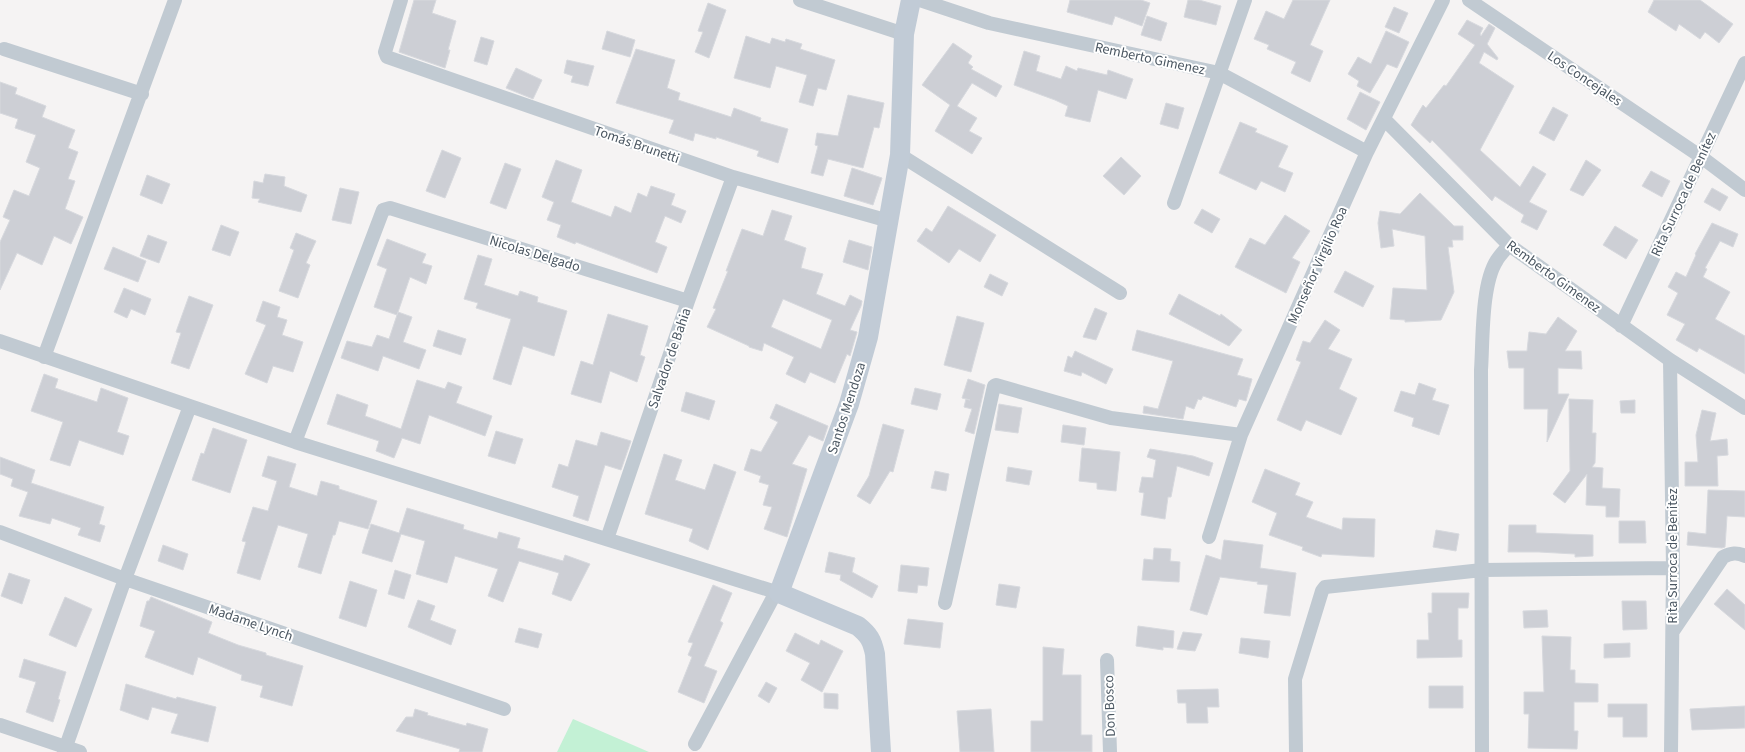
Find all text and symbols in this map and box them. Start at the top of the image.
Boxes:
street label: Remberto Gimenez [1093,38,1207,80]
street label: Los Concejales [1543,46,1626,111]
street label: Tomás Brunetti [591,121,682,169]
street label: Rita Surroca de Benítez [1646,129,1722,260]
street label: Monseñor Virgilio Roa [1283,203,1353,327]
street label: Nicolas Delgado [487,231,583,277]
street label: Remberto Gimenez [1502,236,1605,318]
street label: Salvador de Bahia [643,305,697,411]
street label: Santos Mendoza [823,360,871,457]
street label: Rita Surroca de Benitez [1663,488,1683,624]
street label: Madame Lynch [206,599,295,647]
street label: Don Bosco [1099,675,1121,737]

